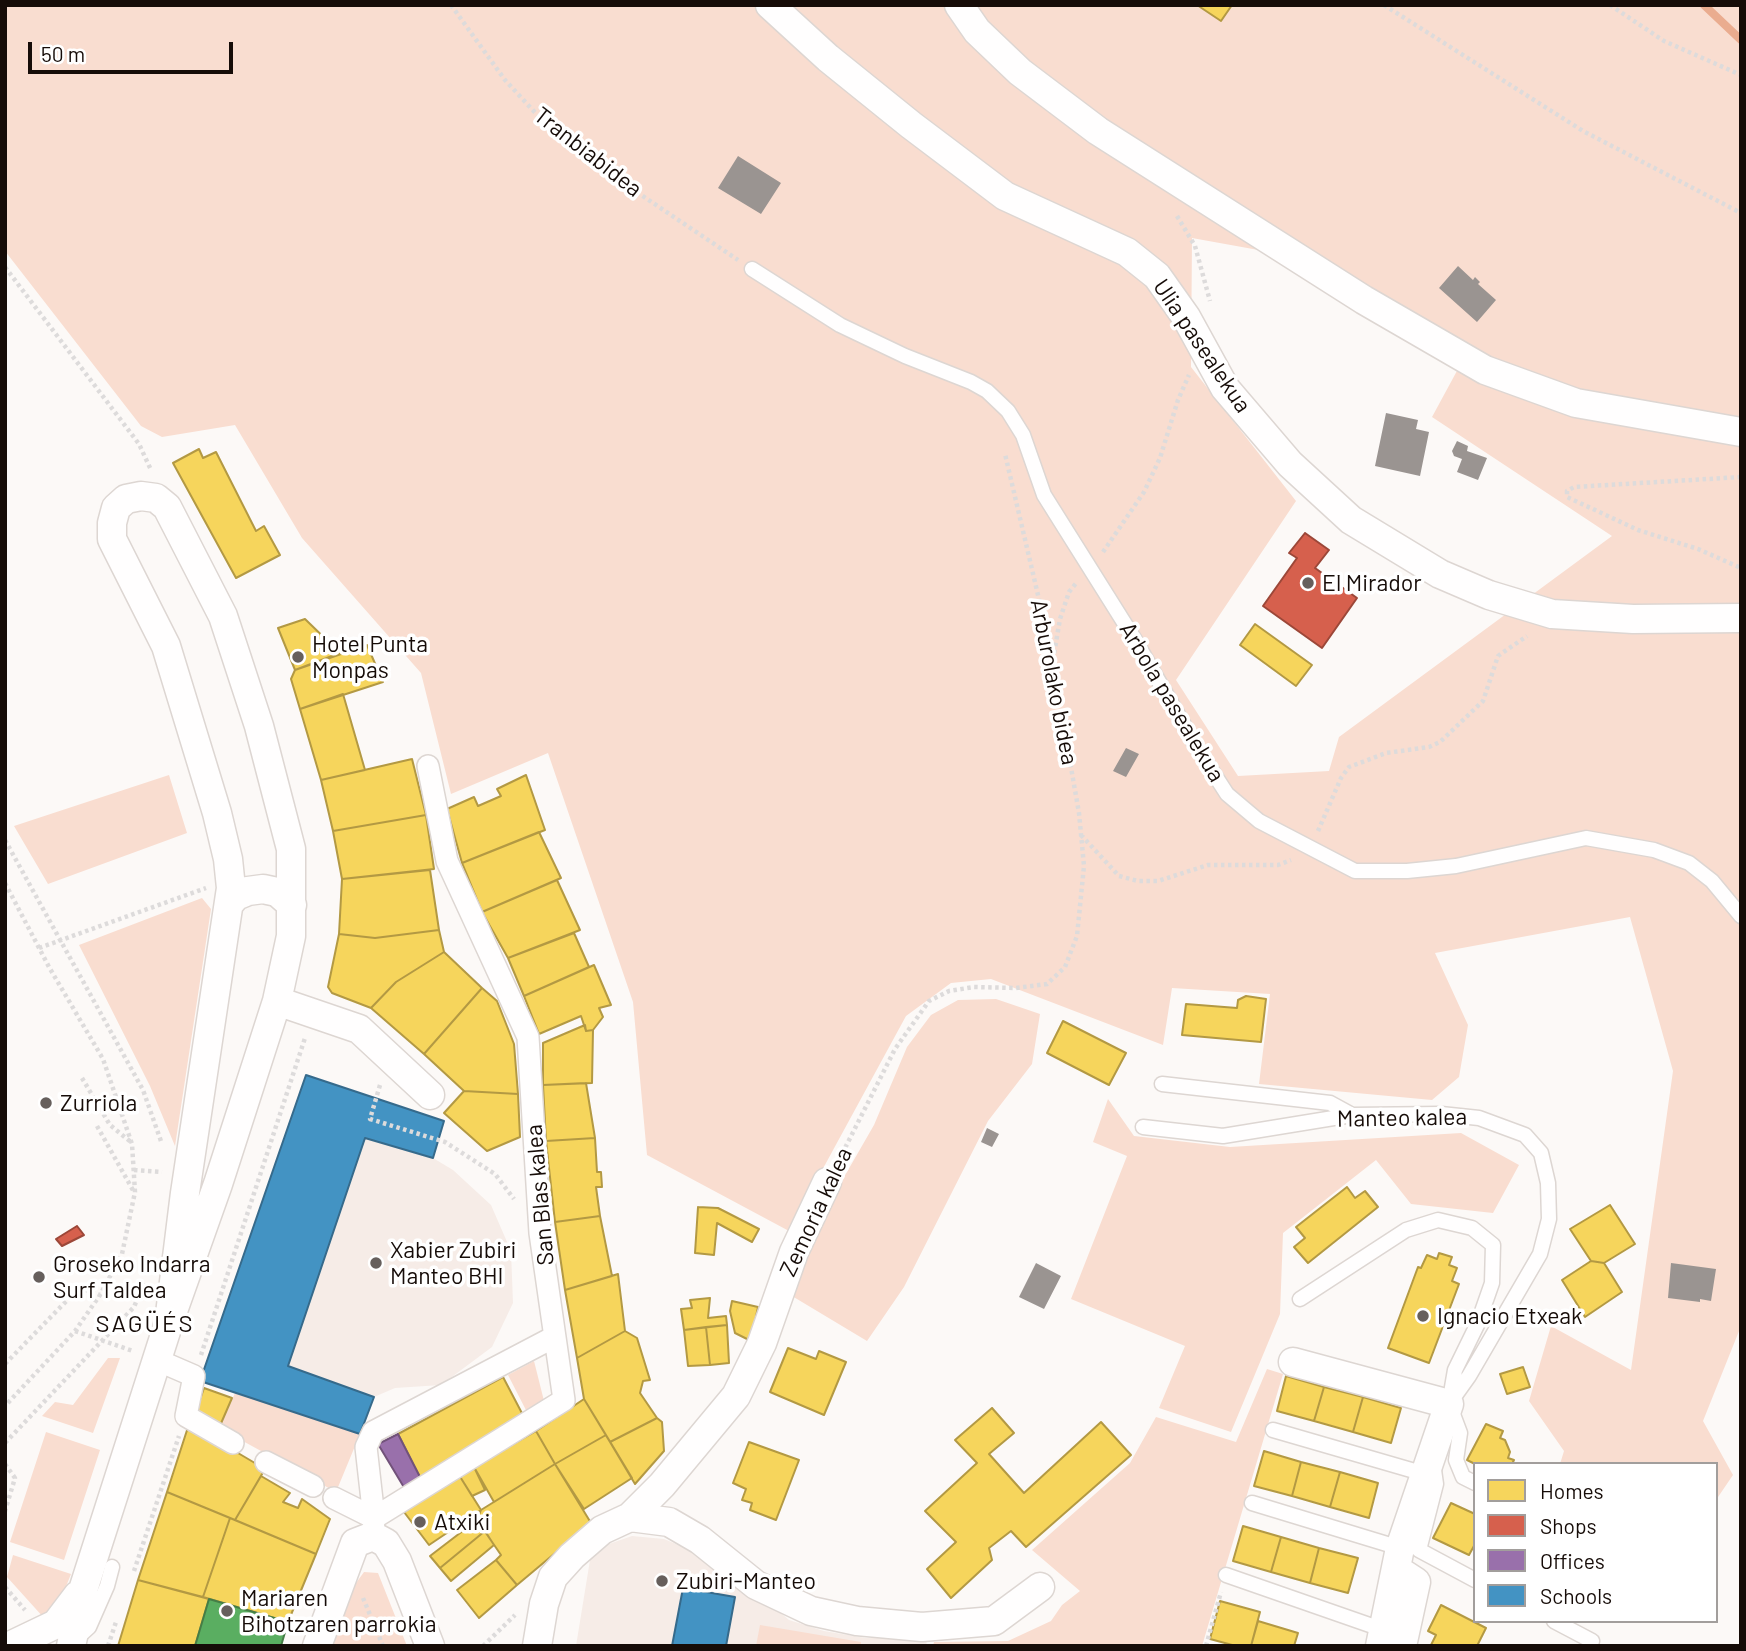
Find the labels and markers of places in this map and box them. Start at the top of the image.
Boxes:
place label: El Mirador [1322,569,1422,597]
marker: El Mirador [1300,575,1316,591]
place label: Hotel Punta Monpas [312,630,428,684]
marker: Hotel Punta Monpas [290,649,306,665]
place label: Zurriola [60,1089,137,1117]
marker: Zurriola [38,1095,54,1111]
place label: Xabier Zubiri Manteo BHI [390,1236,516,1290]
place label: Groseko Indarra Surf Taldea [53,1250,210,1304]
marker: Xabier Zubiri Manteo BHI [368,1255,384,1271]
marker: Groseko Indarra Surf Taldea [31,1269,47,1285]
place label: Ignacio Etxeak [1437,1302,1583,1330]
marker: Ignacio Etxeak [1415,1308,1431,1324]
place label: Atxiki [434,1508,490,1536]
marker: Atxiki [412,1514,428,1530]
place label: Zubiri-Manteo [676,1567,816,1595]
marker: Zubiri-Manteo [654,1573,670,1589]
place label: Mariaren Bihotzaren parrokia [241,1584,437,1638]
marker: Mariaren Bihotzaren parrokia [219,1603,235,1619]

